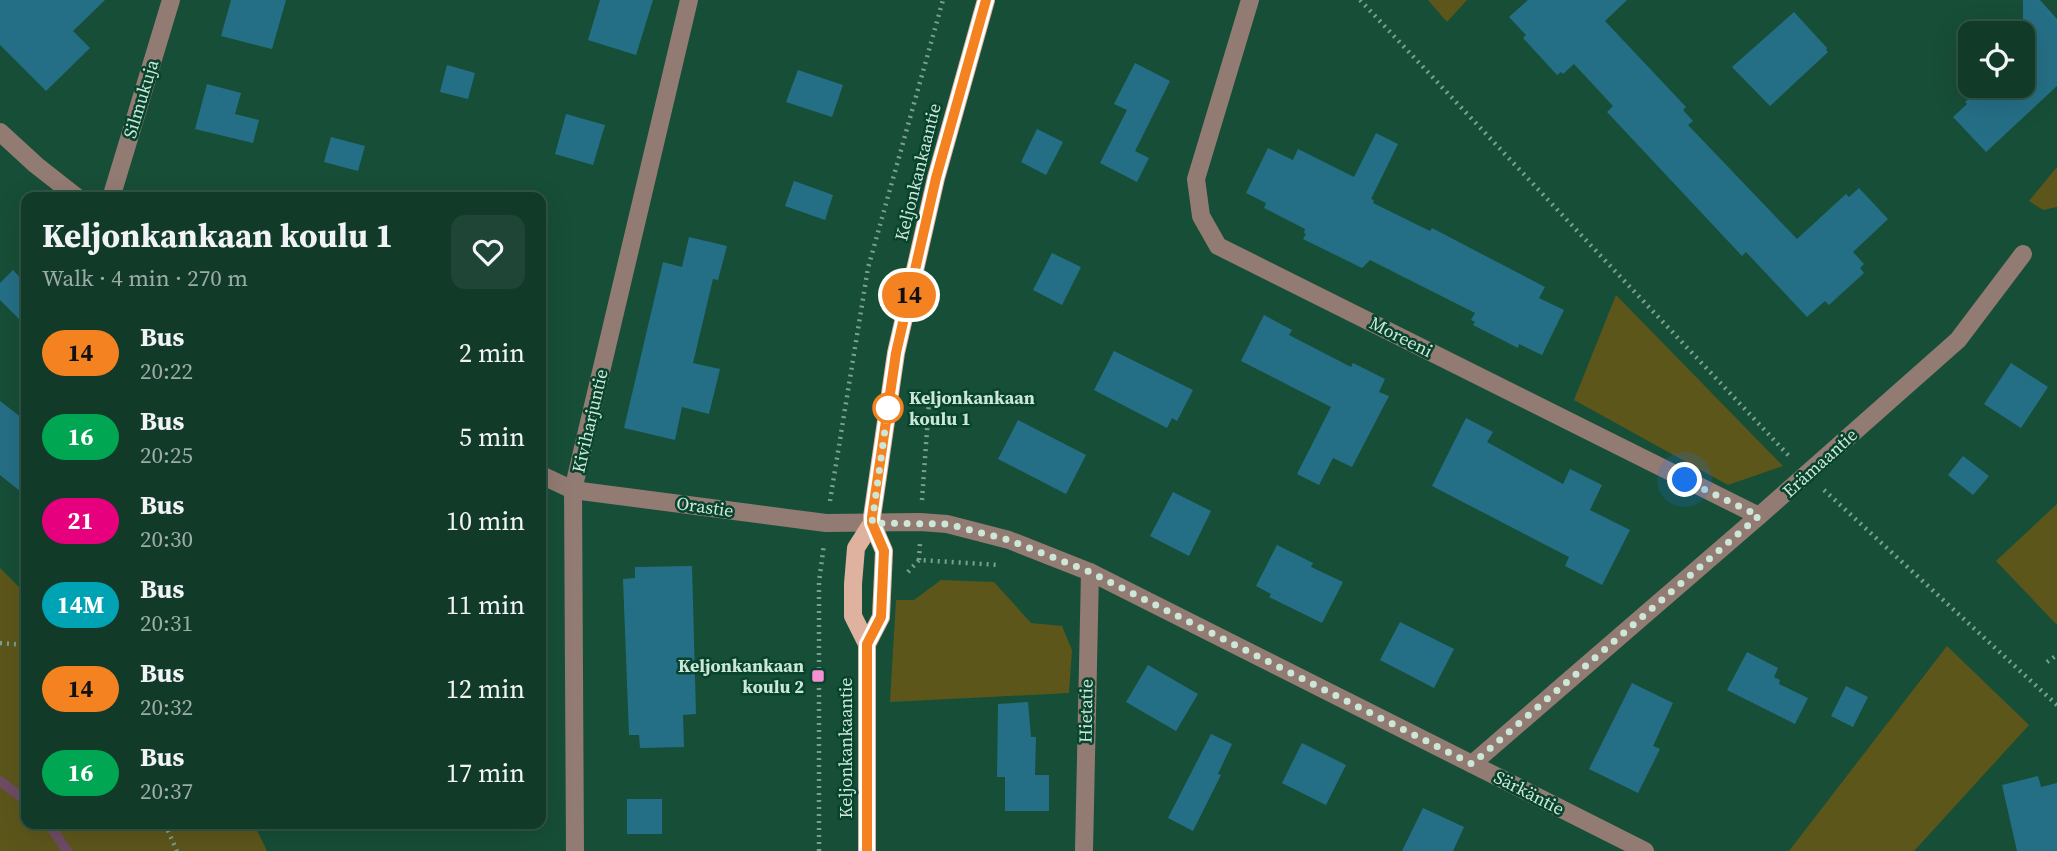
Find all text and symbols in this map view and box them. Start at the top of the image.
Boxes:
map controls [1958,21,2035,98]
button: locate [1958,21,2035,98]
street label: Silmukuja [117,56,165,141]
street label: Keljonkankaantie [888,100,947,243]
text: Keljonkankaan koulu 1 [42,213,393,258]
button: heart [451,215,525,289]
text: Walk · 4 min · 270 m [42,262,248,294]
line badge: 14 [878,272,940,318]
text: 14 [896,278,922,311]
street label: Moreeni [1365,310,1437,363]
text: Bus [140,319,184,355]
text: 2 min [459,335,525,371]
text: 14 [67,336,94,369]
text: 20:22 [140,355,193,387]
street label: Kiviharjuntie [565,367,614,475]
place label: Keljonkankaan koulu 1 [909,385,1035,431]
marker: Keljonkankaan koulu 1 [873,393,903,423]
text: Bus [140,403,184,439]
text: 5 min [459,419,525,455]
text: 16 [67,420,94,453]
street label: Erämaantie [1777,422,1863,503]
text: 20:25 [140,439,193,471]
your location [1667,462,1702,497]
text: Bus [140,487,184,523]
street label: Orastie [675,490,735,523]
text: 10 min [446,503,525,539]
text: 21 [67,504,94,537]
text: 20:30 [140,523,193,555]
text: Bus [140,571,184,607]
text: 11 min [446,587,525,623]
text: 14M [57,588,104,621]
text: 20:31 [140,607,193,639]
place label: Keljonkankaan koulu 2 [678,653,804,699]
text: Bus [140,655,184,691]
marker: Keljonkankaan koulu 2 [810,668,826,684]
text: 12 min [446,671,525,707]
text: 14 [67,672,94,705]
street label: Keljonkankaantie [833,678,858,818]
street label: Hietatie [1072,679,1099,743]
text: 20:32 [140,691,193,723]
text: Bus [140,739,184,775]
text: 17 min [446,755,525,791]
text: 16 [67,756,94,789]
street label: Särkäntie [1490,764,1569,821]
text: 20:37 [140,775,193,807]

